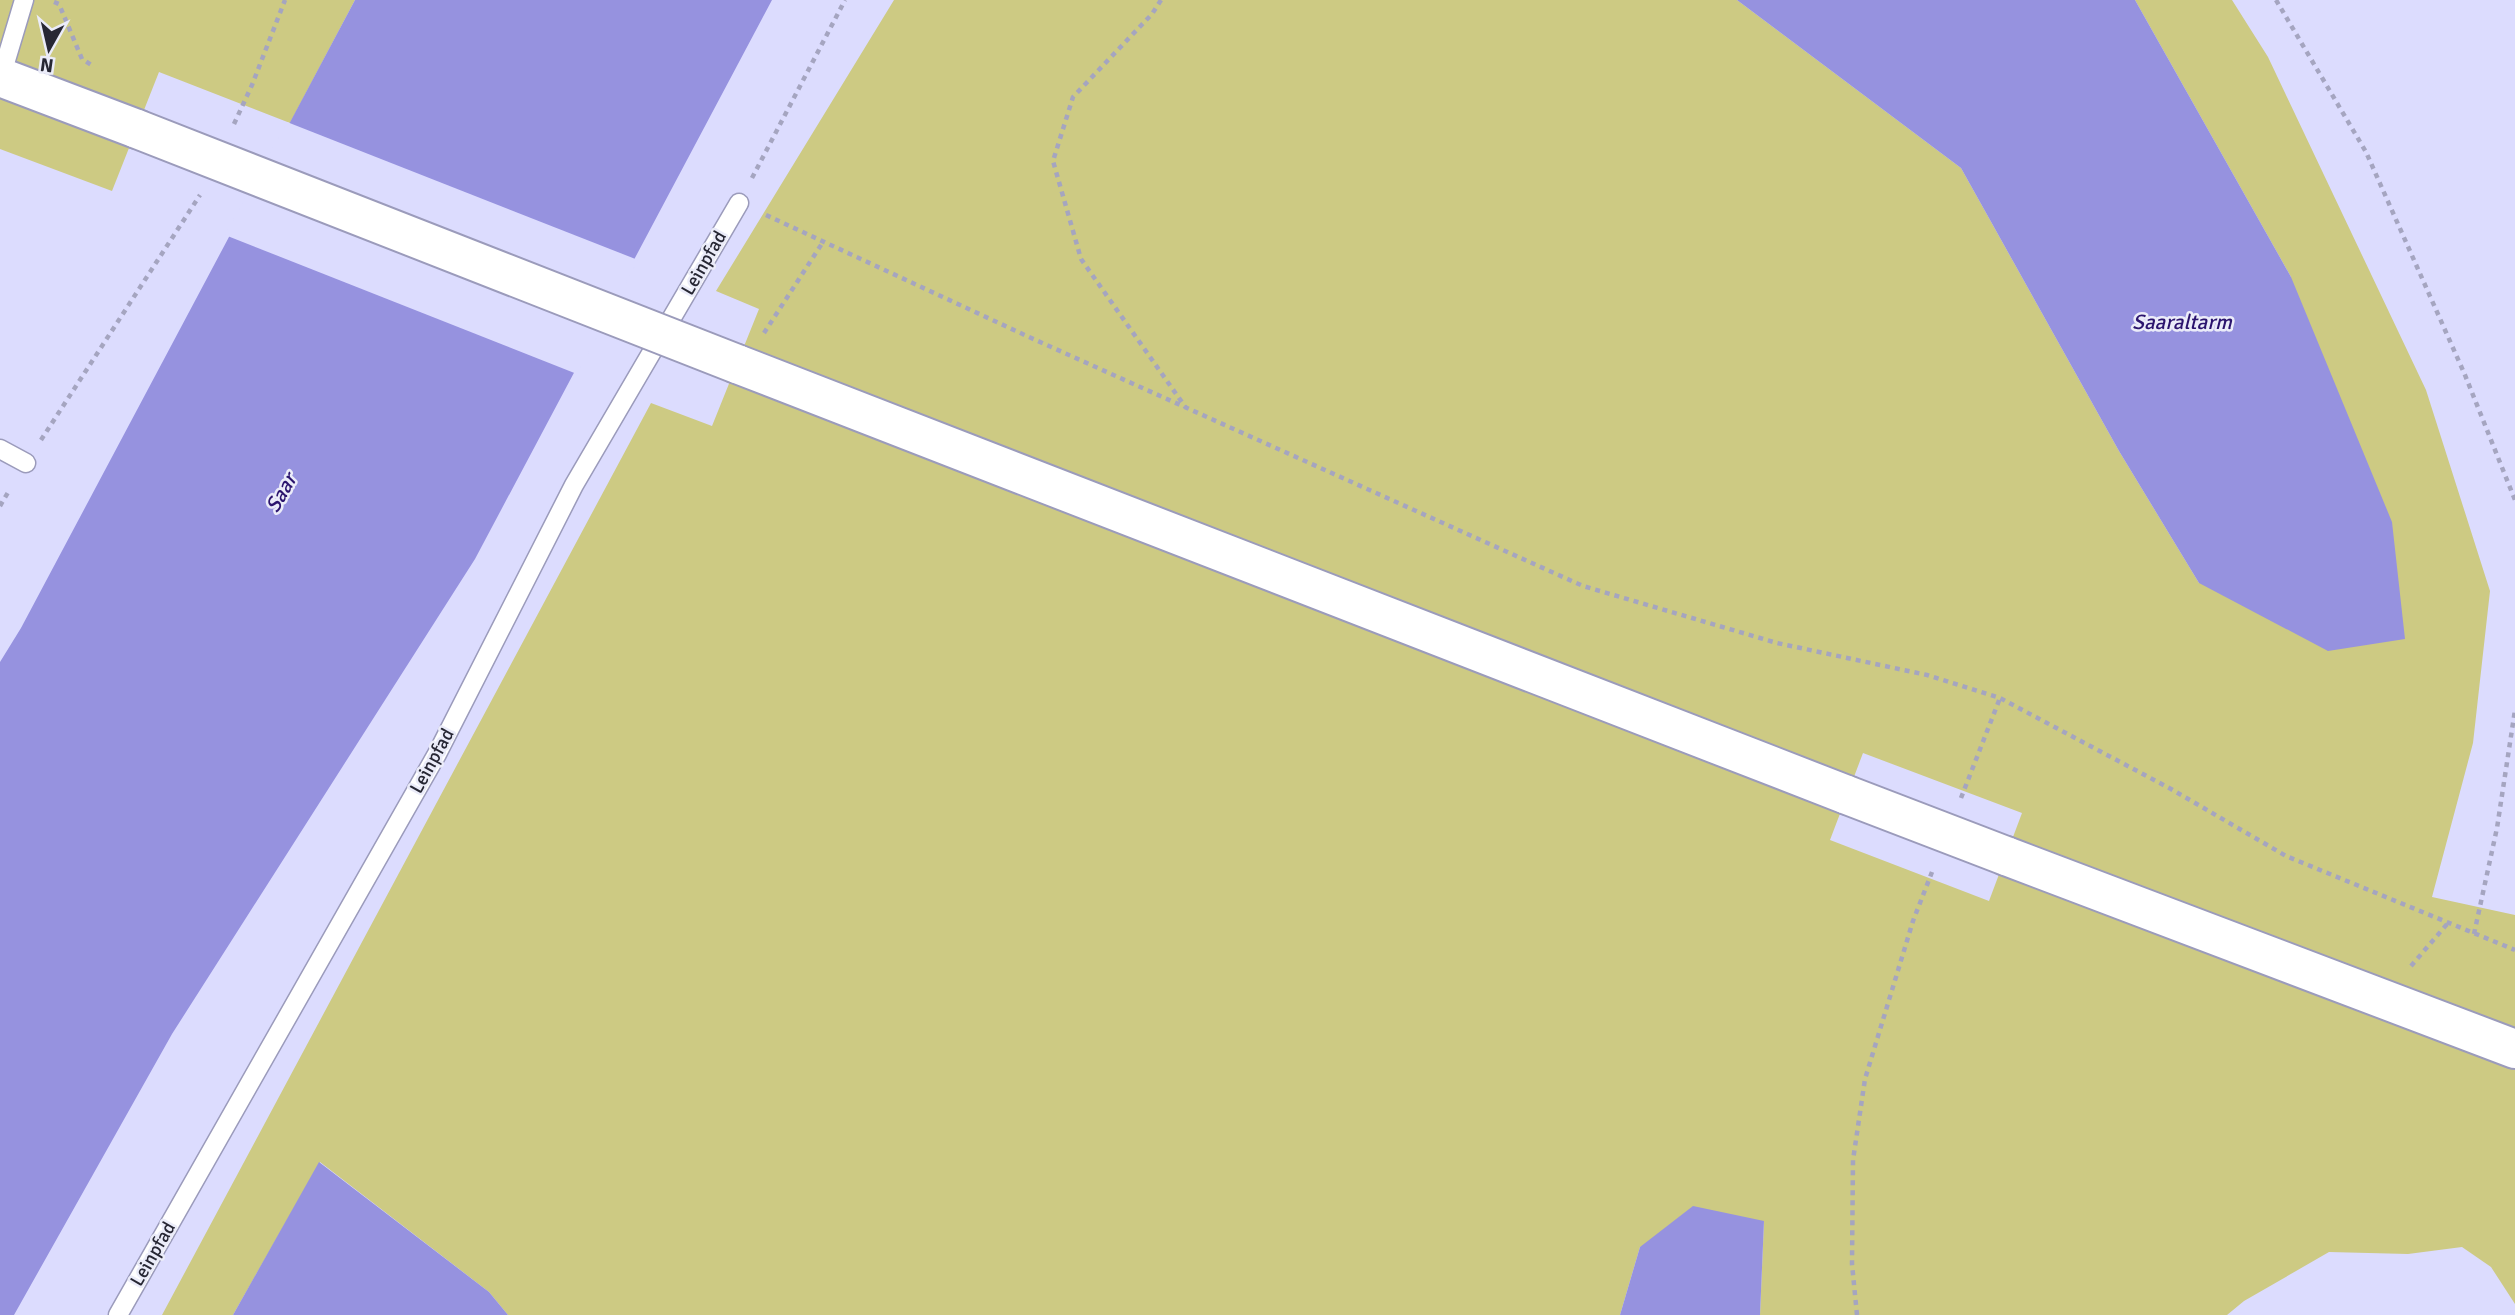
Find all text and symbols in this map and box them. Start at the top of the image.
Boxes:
north arrow [14,14,84,84]
text: N [39,52,55,78]
street label: Leinpfad [676,226,732,300]
water label: Saaraltarm [2132,309,2233,335]
water label: Saar [260,466,304,517]
street label: Leinpfad [404,724,460,798]
street label: Leinpfad [125,1217,181,1291]

